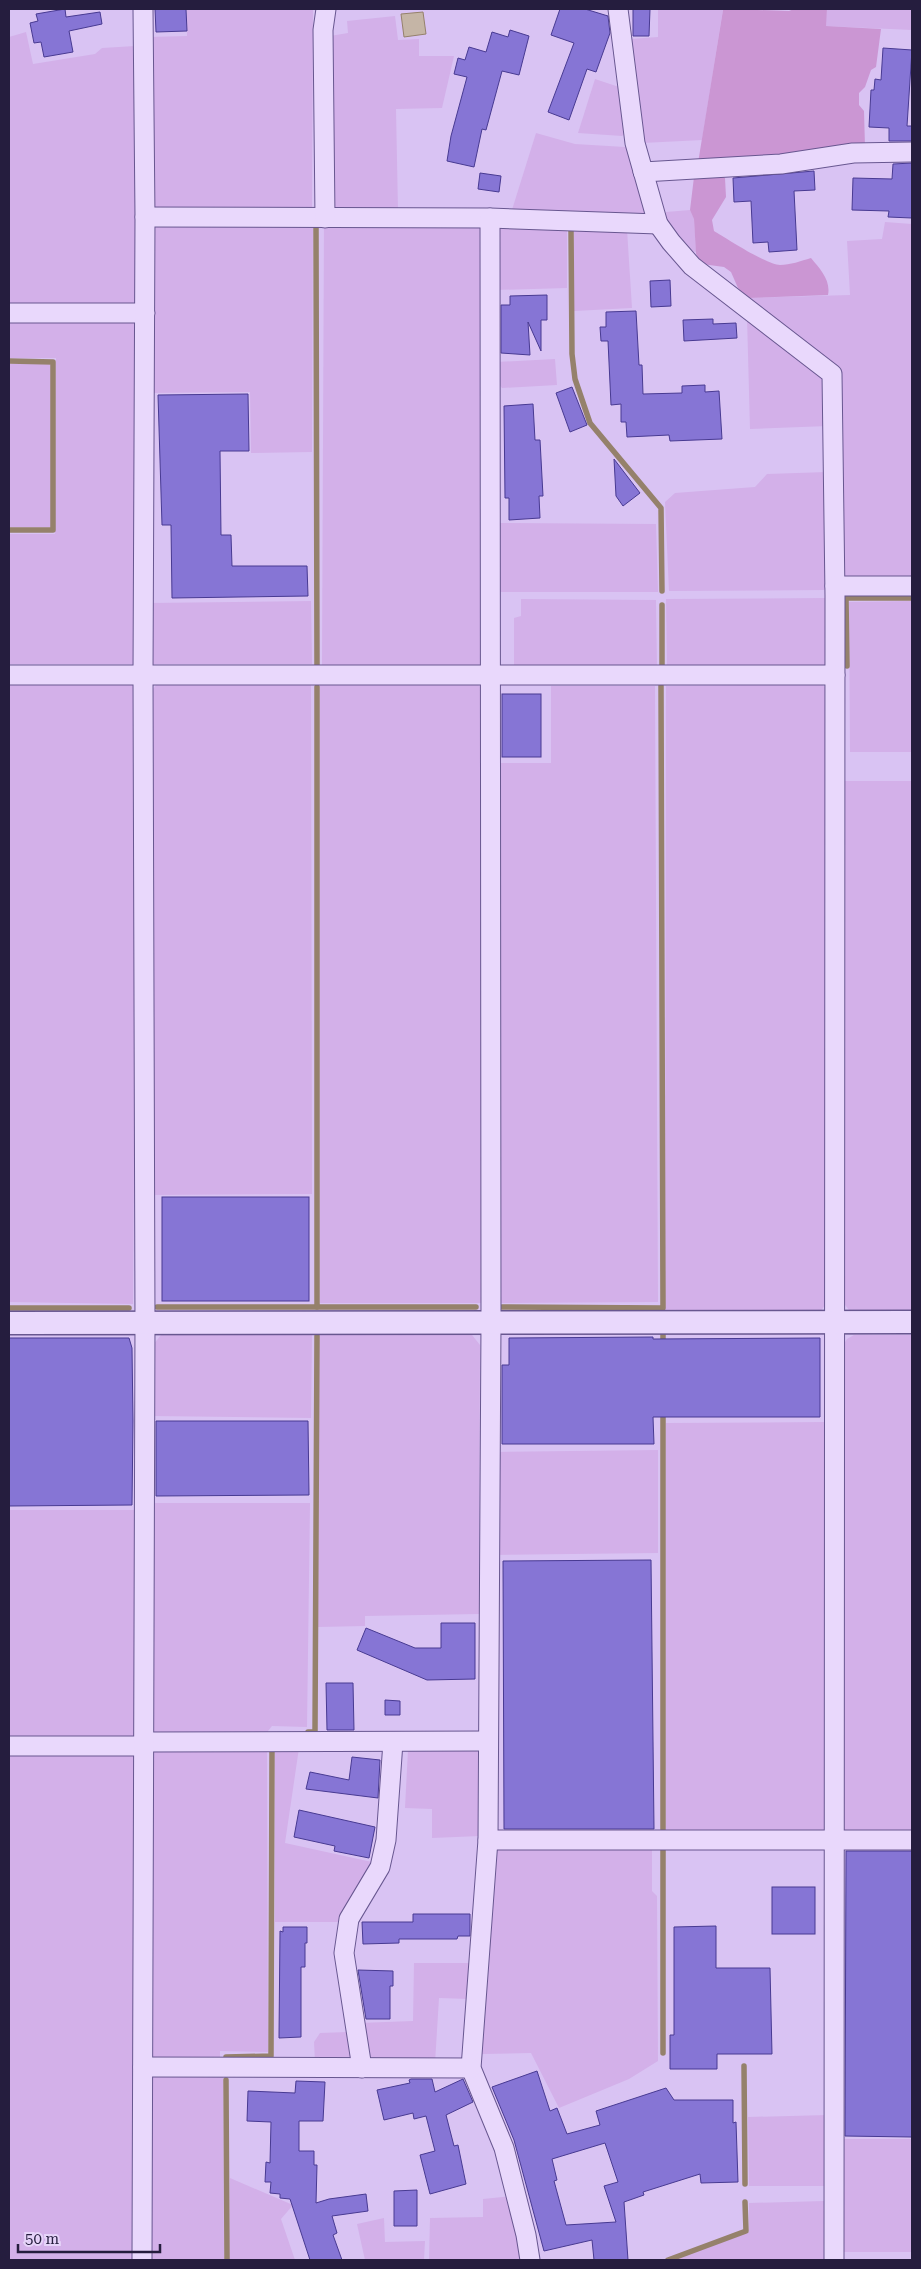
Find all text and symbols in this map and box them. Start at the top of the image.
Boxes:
scale bar [18,2222,160,2254]
text: 50 m [25,2230,60,2248]

